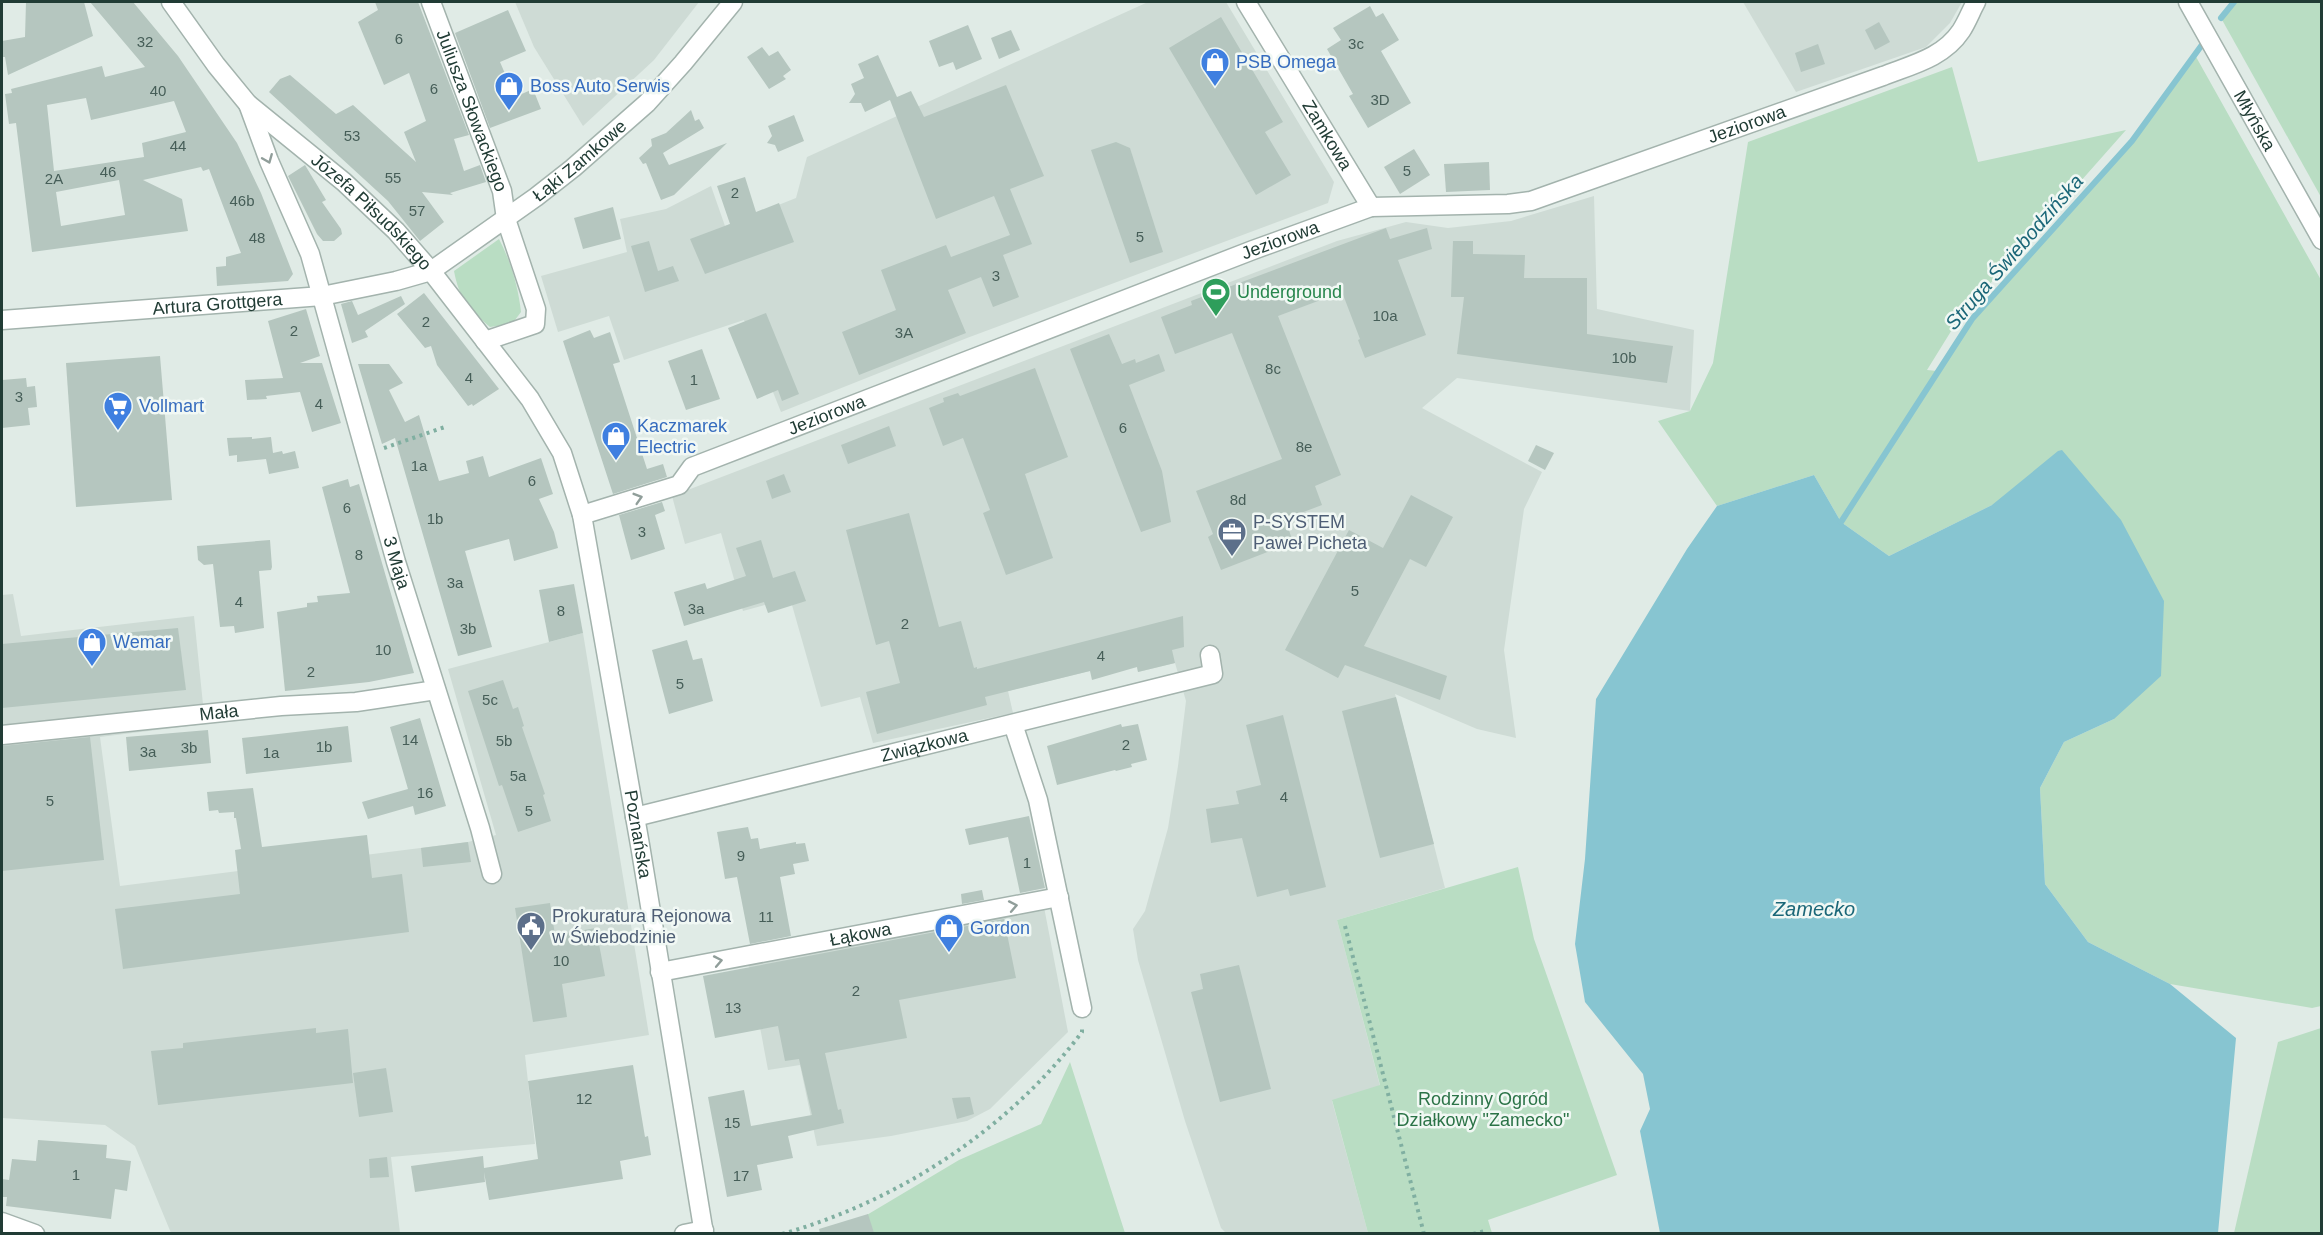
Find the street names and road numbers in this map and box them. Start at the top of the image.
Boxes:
street label: Juliusza Słowackiego [432,27,511,194]
street label: Młyńska [2230,87,2280,155]
street label: Zamkowa [1298,97,1357,175]
street label: Jeziorowa [1705,101,1789,147]
street label: Łąki Zamkowe [529,116,631,206]
street label: Józefa Piłsudskiego [307,150,436,274]
street label: Jeziorowa [1238,217,1322,264]
street label: Artura Grottgera [152,289,284,319]
street label: Jeziorowa [785,391,869,439]
street label: 3 Maja [379,534,414,593]
street label: Mała [198,700,240,724]
street label: Związkowa [879,725,971,766]
street label: Poznańska [621,789,655,881]
street label: Łąkowa [828,919,894,950]

